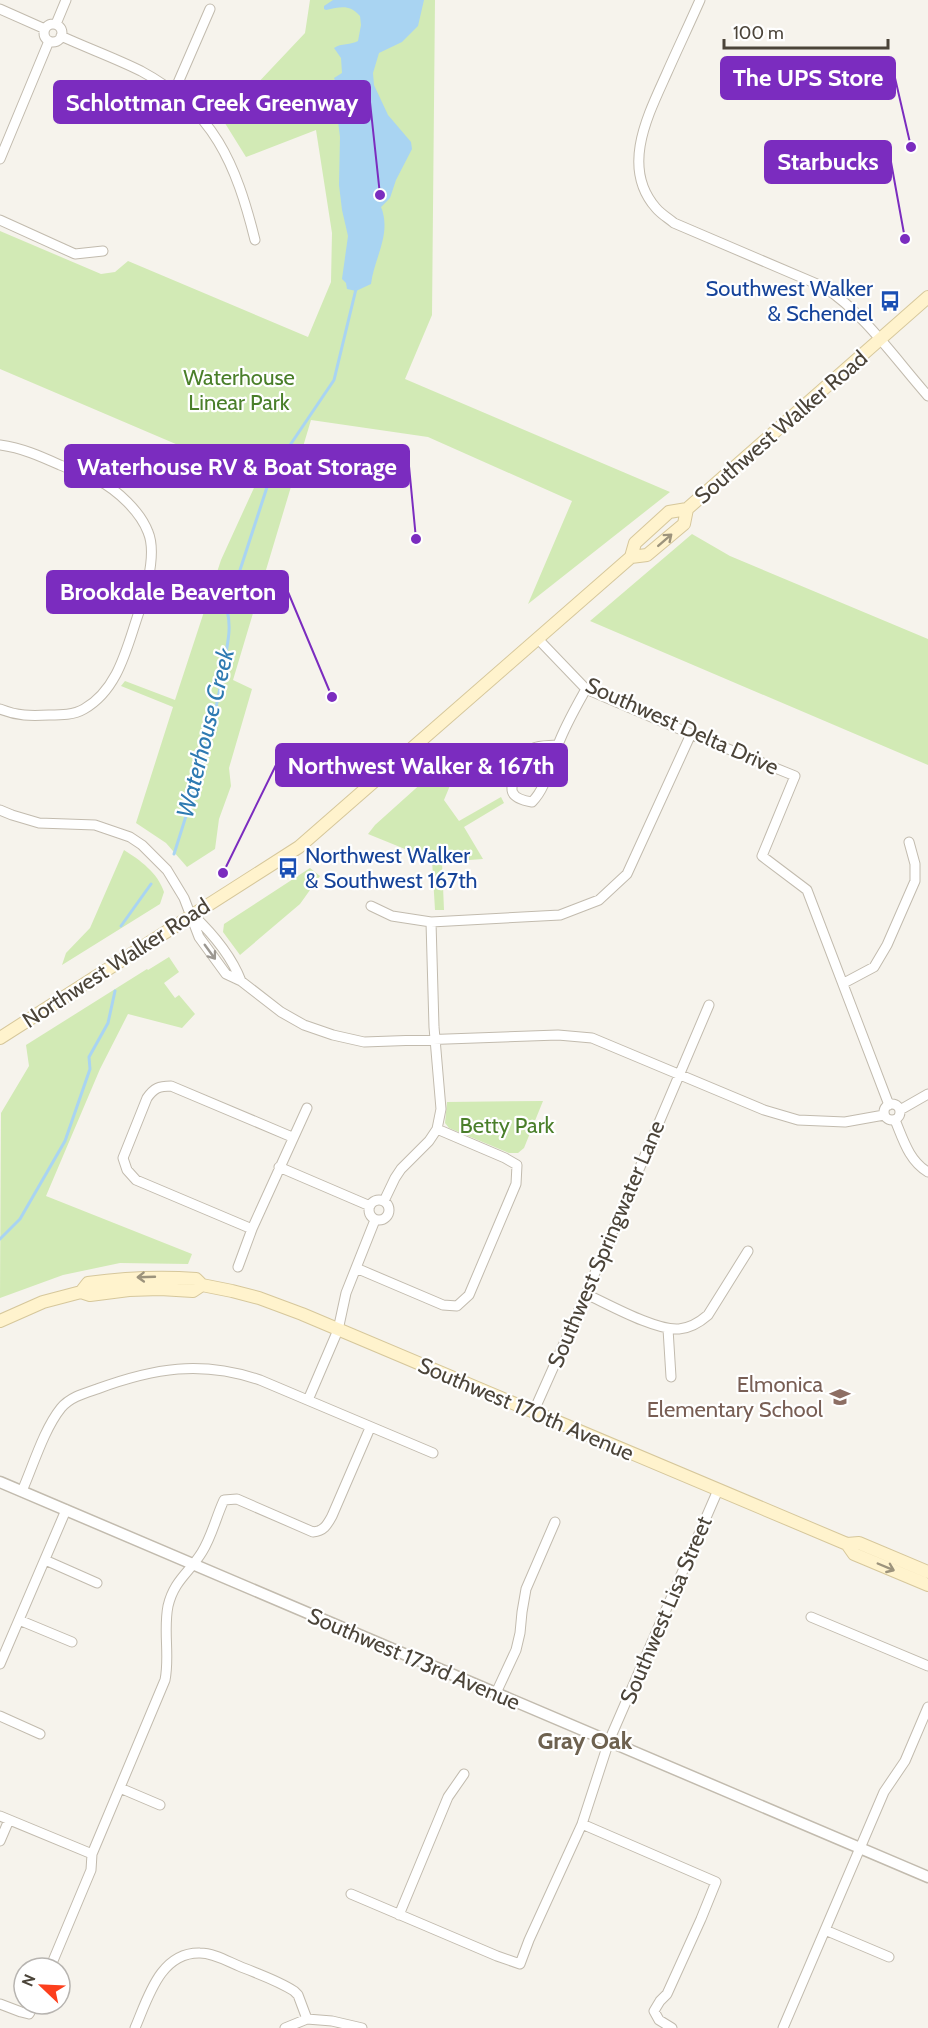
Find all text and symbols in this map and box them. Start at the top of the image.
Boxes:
scale bar [724,12,888,50]
text: 100 m [733,22,784,44]
callout: The UPS Store [721,57,895,99]
text: The UPS Store [733,63,883,92]
callout: Schlottman Creek Greenway [54,81,370,123]
text: Schlottman Creek Greenway [66,88,358,117]
callout: Starbucks [765,141,891,183]
text: Starbucks [777,147,879,176]
place label: Southwest Walker & Schendel [706,275,874,327]
bus stop icon: Southwest Walker & Schendel [878,289,902,313]
street label: Southwest Walker Road [689,345,873,509]
park label: Waterhouse Linear Park [183,364,295,416]
callout: Waterhouse RV & Boat Storage [65,445,409,487]
text: Waterhouse RV & Boat Storage [77,452,397,481]
one-way arrow [657,533,672,547]
callout: Brookdale Beaverton [47,571,288,613]
text: Brookdale Beaverton [60,577,276,606]
water label: Waterhouse Creek [170,645,240,821]
street label: Southwest Delta Drive [581,671,783,781]
callout: Northwest Walker & 167th [276,744,567,786]
text: Northwest Walker & 167th [288,751,554,780]
place label: Northwest Walker & Southwest 167th [305,842,478,894]
bus stop icon: Northwest Walker & Southwest 167th [276,856,300,880]
street label: Northwest Walker Road [17,892,215,1034]
one-way arrow [204,944,216,960]
park label: Betty Park [460,1112,555,1139]
street label: Southwest Springwater Lane [542,1116,670,1372]
one-way arrow [136,1272,156,1283]
street label: Southwest 170th Avenue [414,1351,638,1467]
place label: Elmonica Elementary School [647,1371,824,1423]
school or university icon: Elmonica Elementary School [828,1385,852,1409]
street label: Southwest Lisa Street [614,1512,718,1708]
one-way arrow [876,1562,894,1574]
street label: Southwest 173rd Avenue [304,1602,524,1716]
district label: Gray Oak [538,1726,633,1755]
north arrow [12,1956,72,2016]
text: N [18,1971,40,1989]

